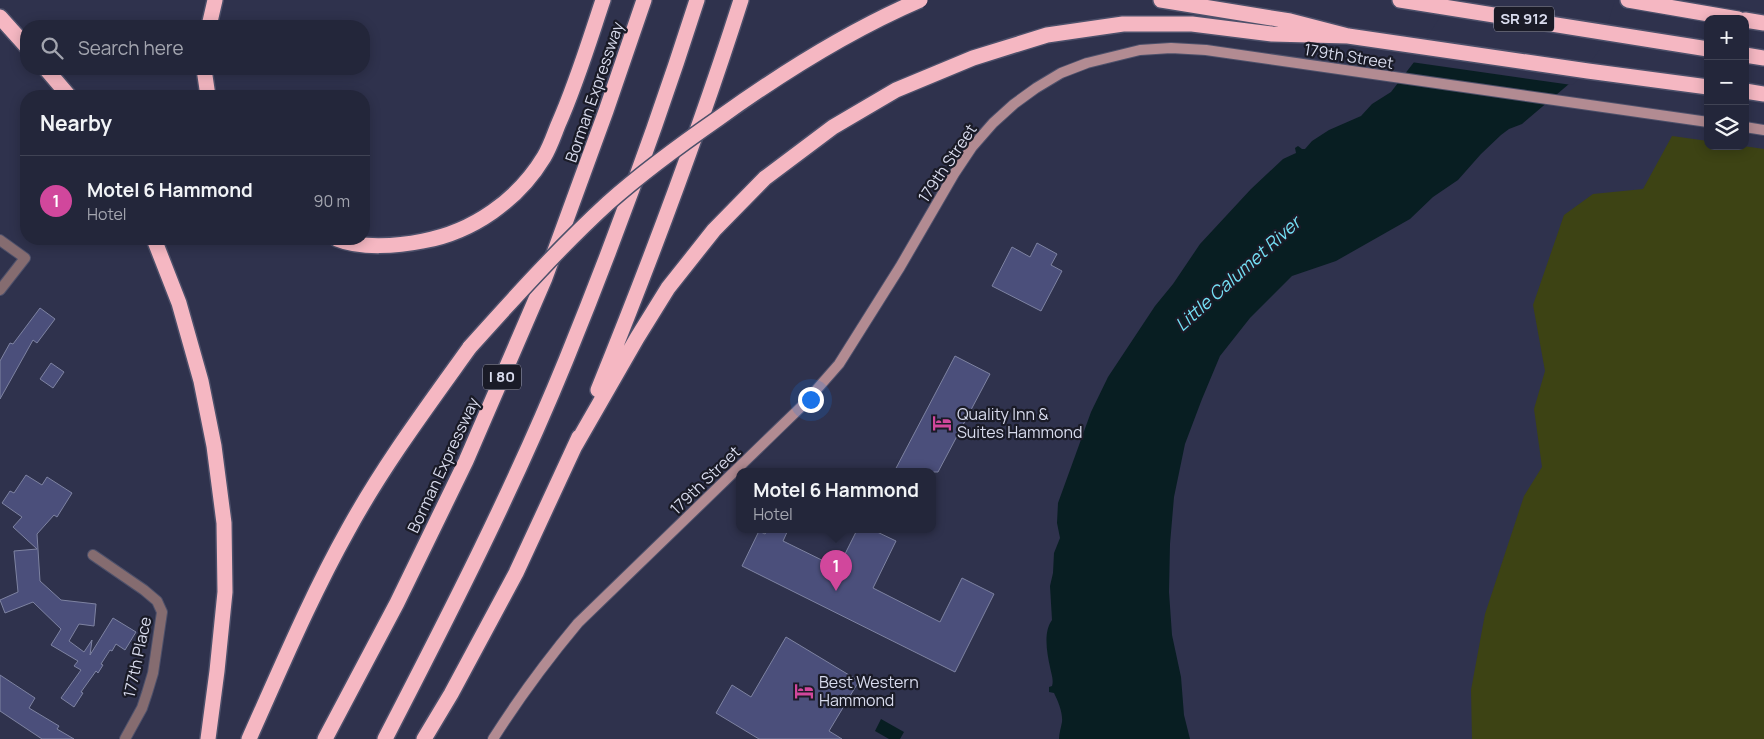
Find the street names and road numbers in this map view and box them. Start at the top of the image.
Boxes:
road number: SR 912 [1494,6,1554,32]
street label: Borman Expressway [560,18,629,165]
street label: 179th Street [1303,38,1395,74]
street label: 179th Street [913,119,981,207]
road number: I 80 [483,364,521,390]
street label: Borman Expressway [402,393,484,536]
street label: 179th Street [665,441,745,519]
street label: 177th Place [118,615,156,699]

